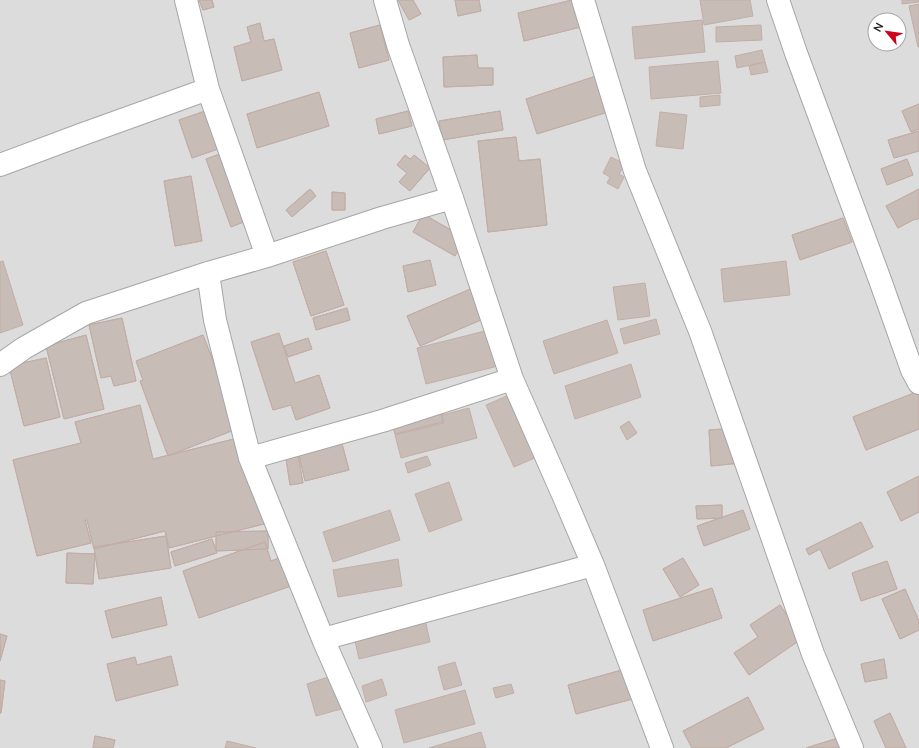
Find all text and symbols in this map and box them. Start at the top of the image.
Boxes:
north arrow [867,12,907,52]
text: N [870,20,887,35]

